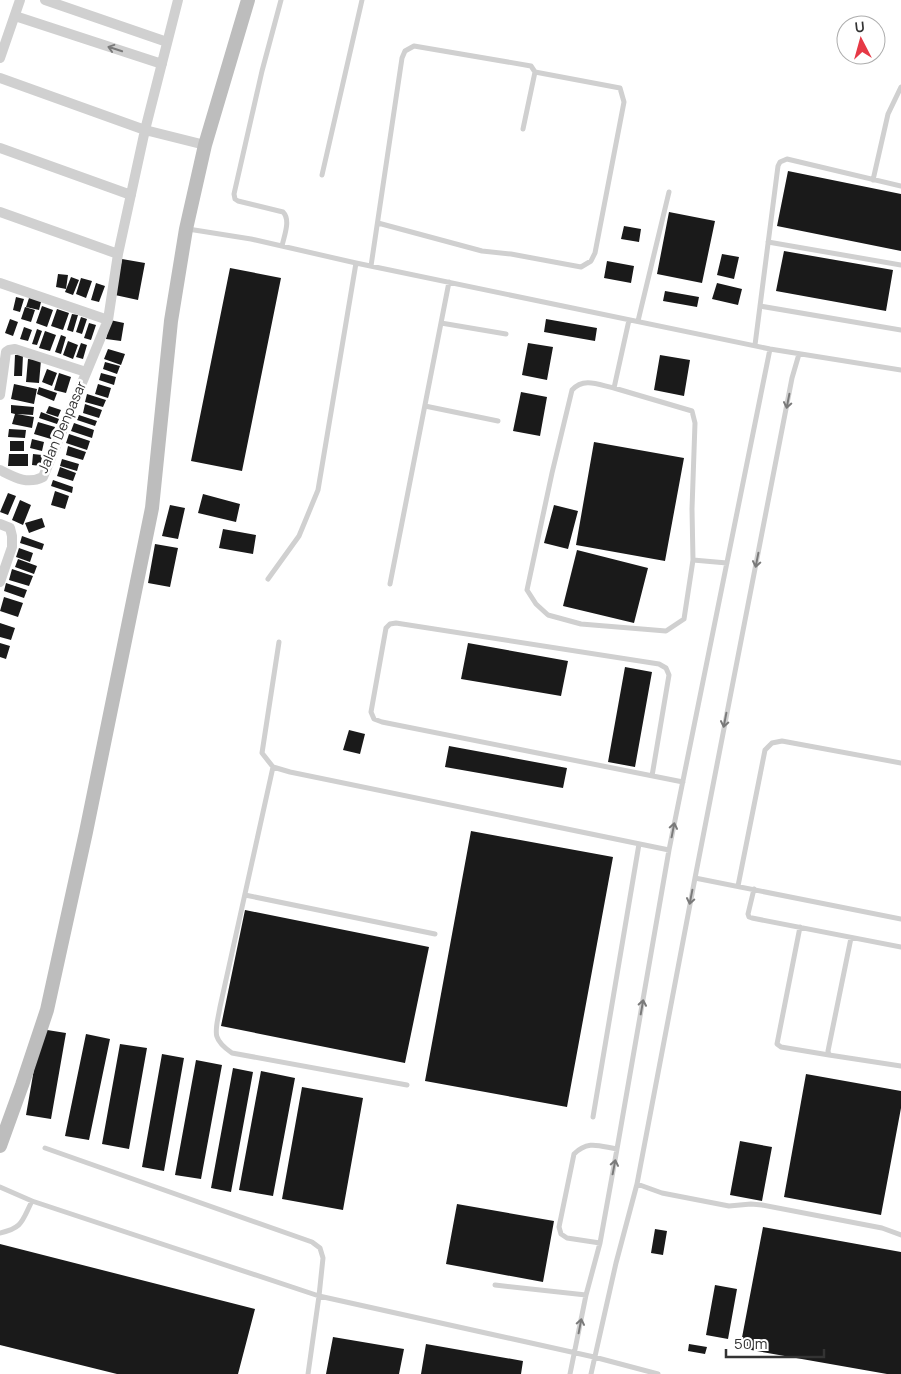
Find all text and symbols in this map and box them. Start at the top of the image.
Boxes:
north arrow [836,15,886,65]
text: U [854,17,866,37]
one-way arrow [108,44,124,53]
street label: Jalan Denpasar [33,378,90,476]
one-way arrow [782,393,792,409]
one-way arrow [751,552,761,568]
one-way arrow [720,711,730,727]
one-way arrow [669,822,678,838]
one-way arrow [686,888,695,904]
one-way arrow [637,1000,647,1016]
one-way arrow [610,1160,619,1176]
one-way arrow [575,1319,585,1335]
scale bar [726,1326,824,1358]
text: 50 m [734,1333,768,1354]

